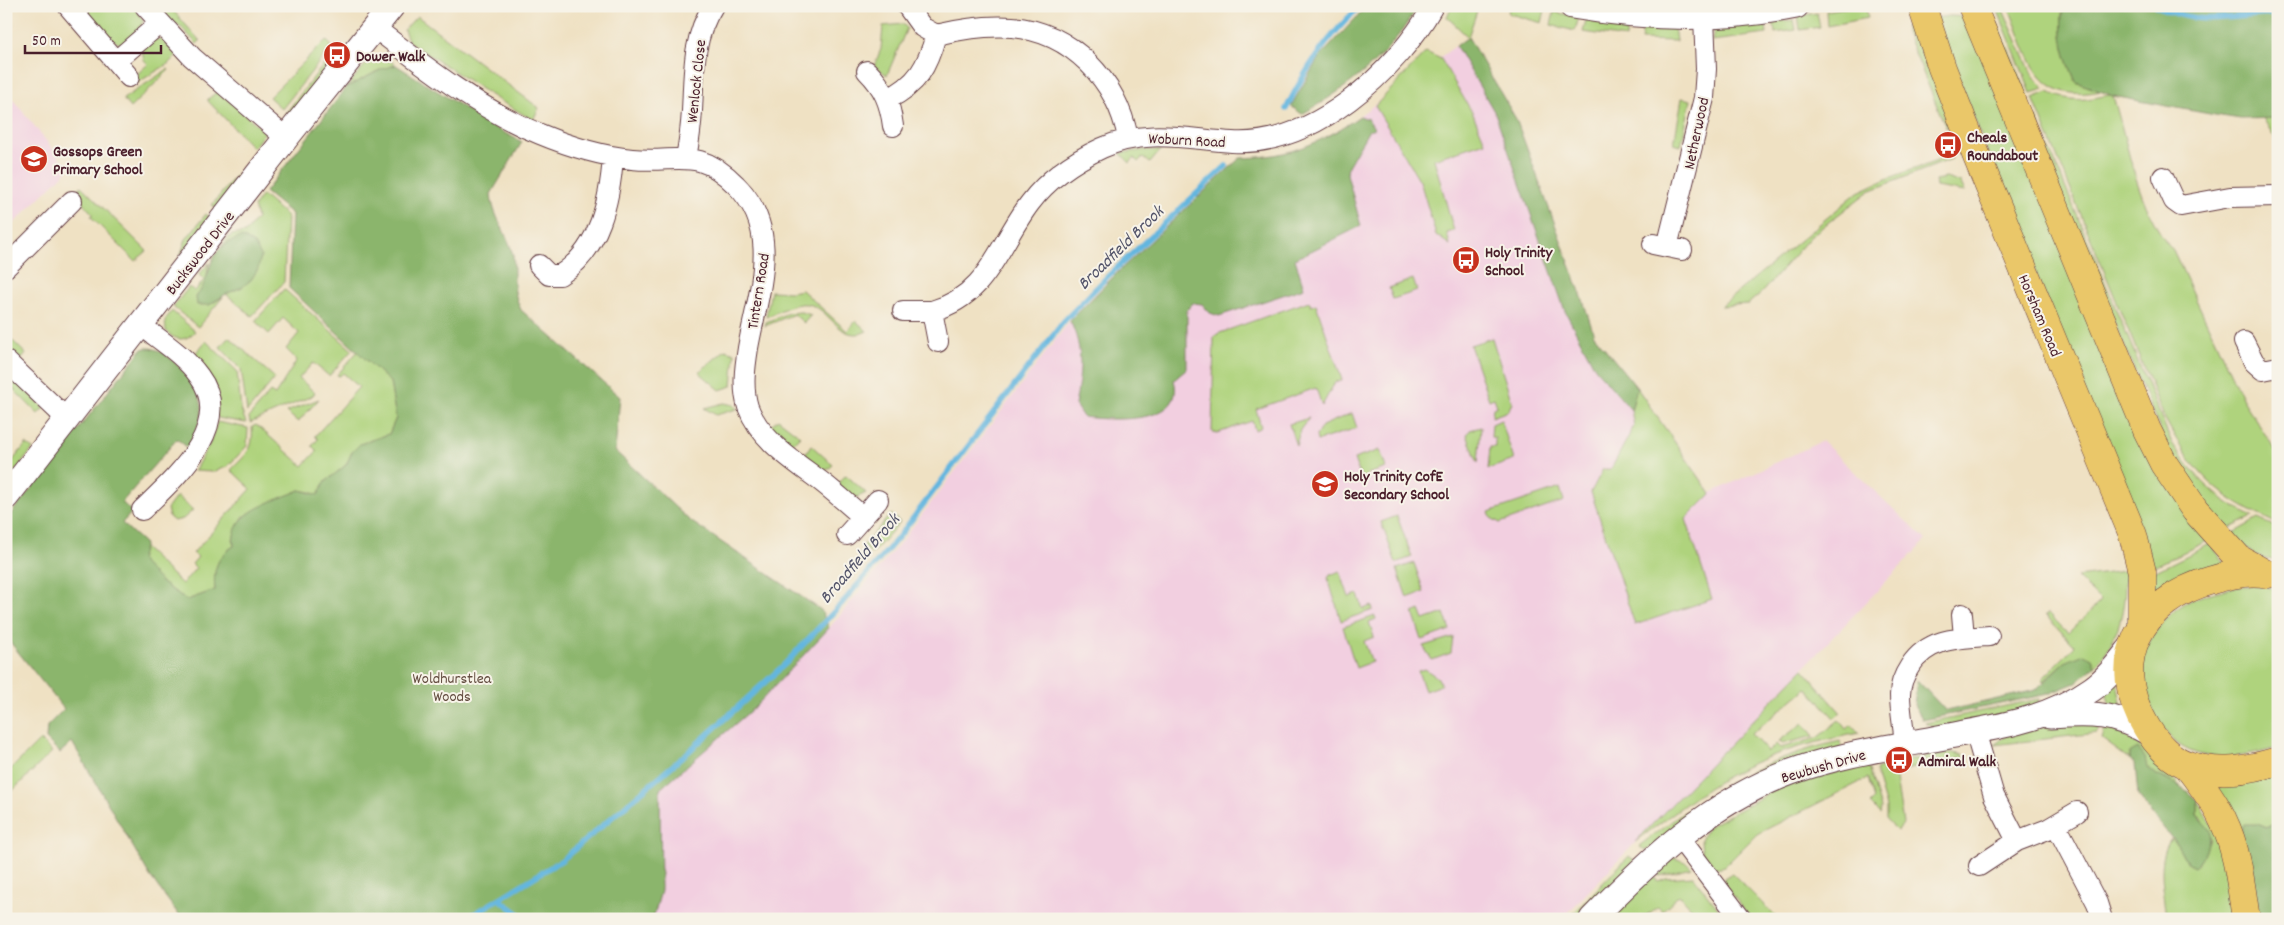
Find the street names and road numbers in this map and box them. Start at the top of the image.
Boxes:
street label: Wenlock Close [682,38,713,124]
street label: Netherwood [1679,95,1716,172]
street label: Woburn Road [1148,128,1226,155]
street label: Buckswood Drive [161,207,241,300]
street label: Tintern Road [742,252,777,331]
street label: Horsham Road [2011,271,2066,361]
street label: Bewbush Drive [1779,744,1869,790]

